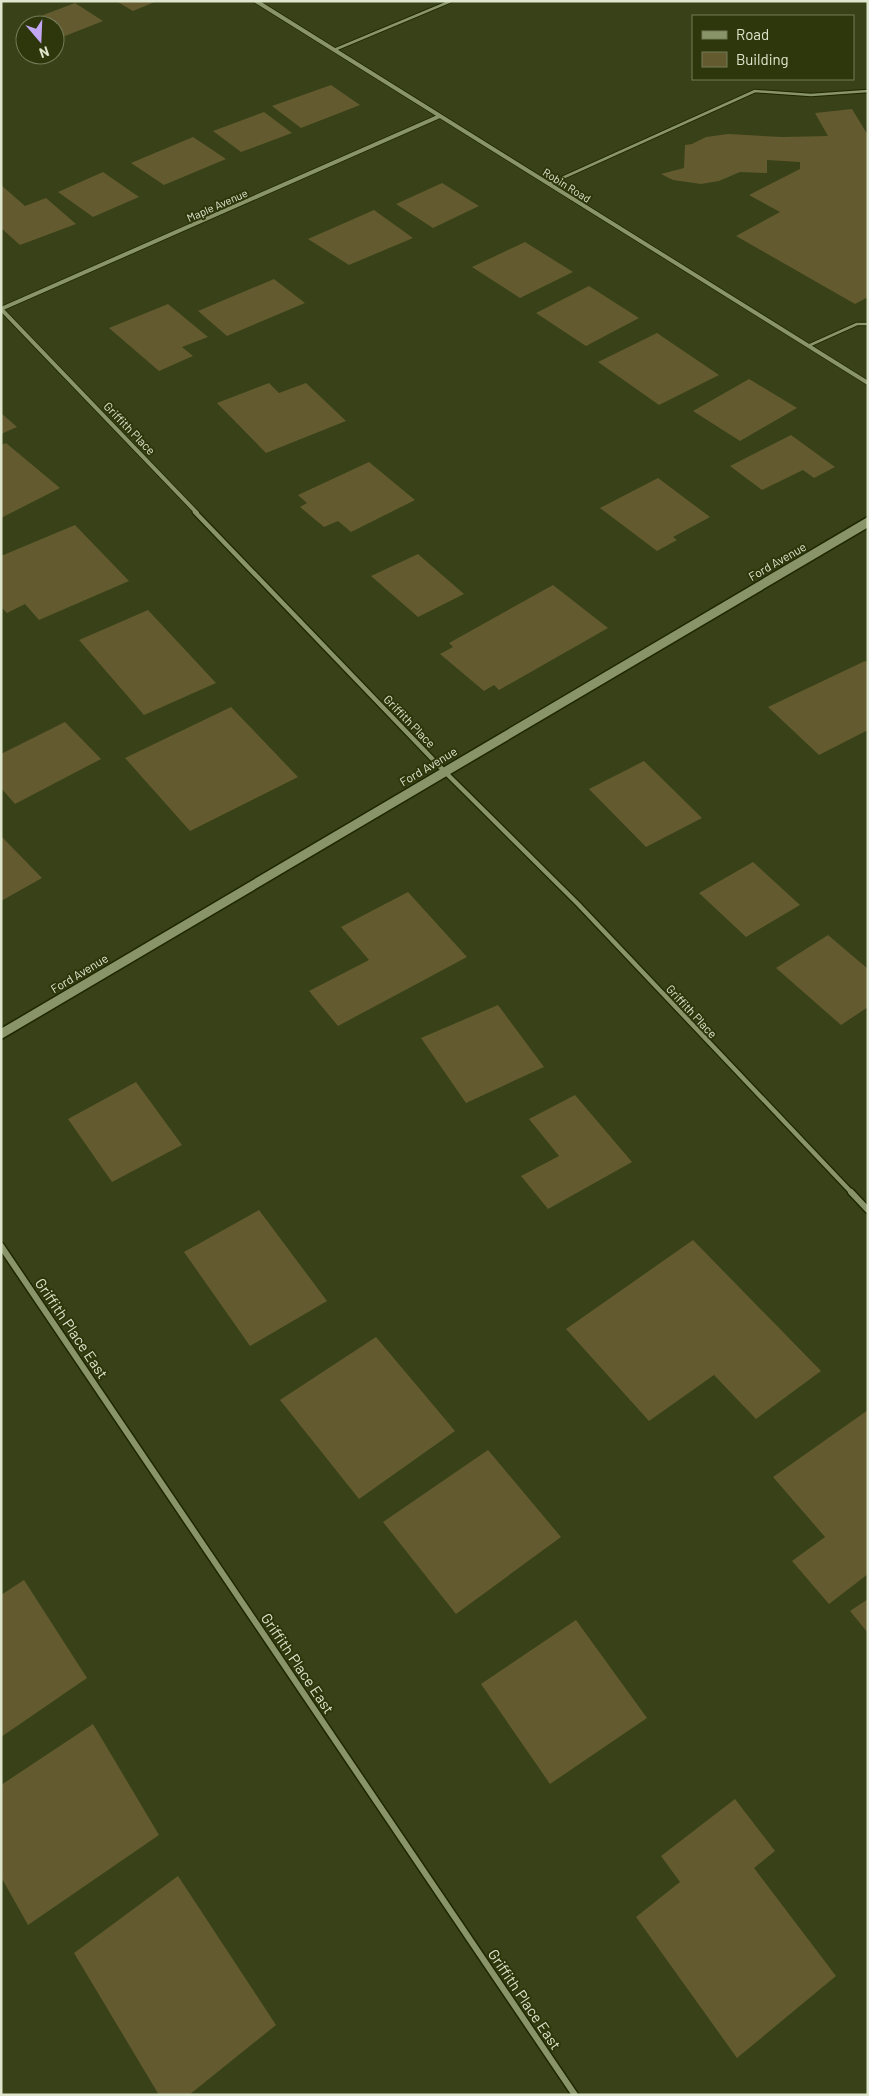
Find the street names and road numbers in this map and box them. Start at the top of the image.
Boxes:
street label: Robin Road [541,165,593,205]
street label: Maple Avenue [185,186,250,224]
street label: Griffith Place [101,399,159,457]
street label: Ford Avenue [746,539,808,583]
street label: Griffith Place [381,692,439,750]
street label: Ford Avenue [397,743,459,789]
street label: Ford Avenue [48,950,110,996]
street label: Griffith Place [664,981,720,1041]
street label: Griffith Place East [32,1274,112,1382]
street label: Griffith Place East [258,1609,338,1717]
street label: Griffith Place East [485,1945,565,2053]

